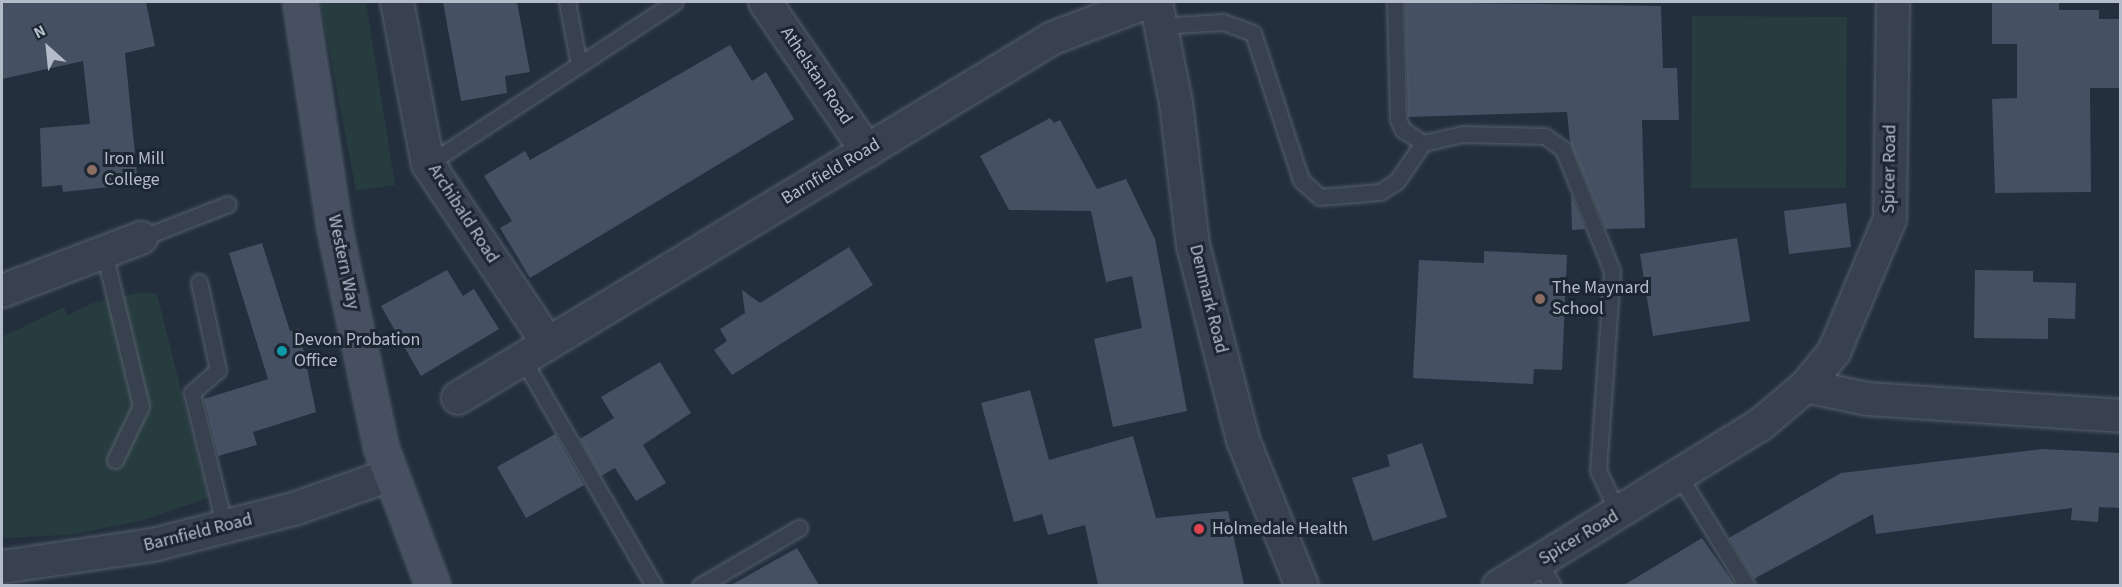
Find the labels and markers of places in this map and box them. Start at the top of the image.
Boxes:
place label: Iron Mill College [104,149,165,192]
marker: Iron Mill College [85,163,99,177]
place label: The Maynard School [1552,278,1650,320]
marker: The Maynard School [1533,292,1547,306]
place label: Devon Probation Office [294,330,420,372]
marker: Devon Probation Office [275,344,289,358]
place label: Holmedale Health [1212,518,1348,540]
marker: Holmedale Health [1190,520,1208,538]

